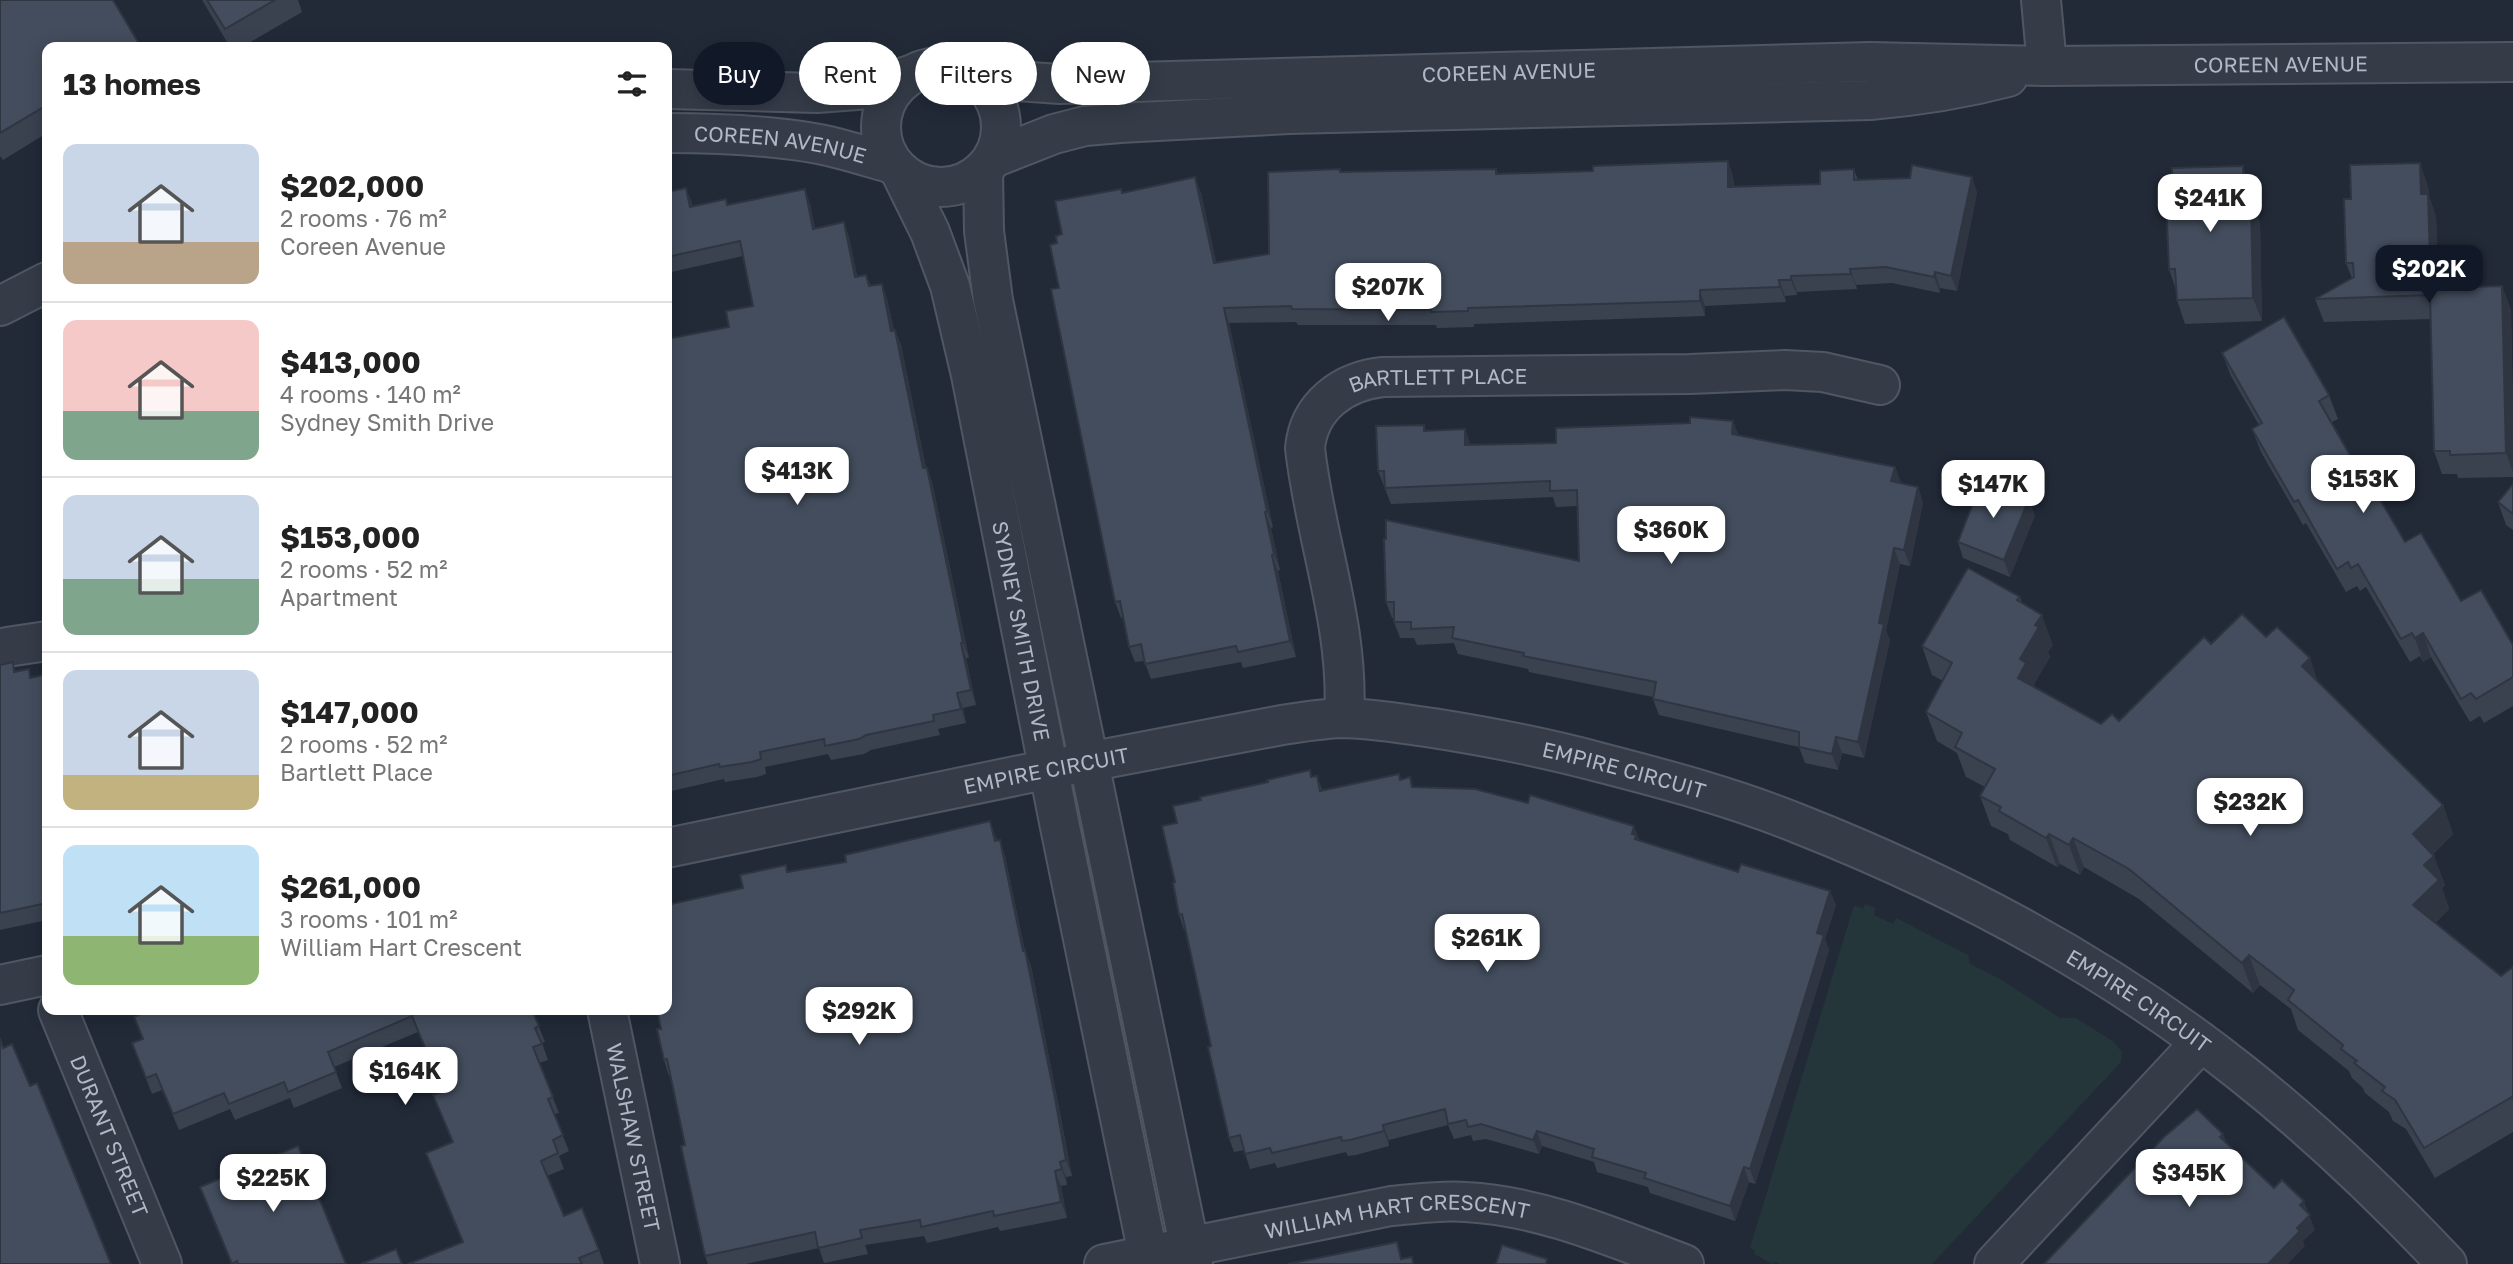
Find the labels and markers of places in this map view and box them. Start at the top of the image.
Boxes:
pin: $241K [2161,174,2259,234]
pin: $202K [2380,246,2478,305]
pin: $207K [1339,264,1437,323]
pin: $413K [748,448,846,507]
pin: $153K [2314,456,2412,515]
pin: $147K [1944,461,2042,520]
pin: $360K [1622,506,1720,566]
pin: $232K [2201,778,2299,838]
pin: $261K [1438,914,1536,974]
pin: $292K [810,988,908,1047]
pin: $164K [356,1048,454,1107]
pin: $345K [2140,1150,2238,1209]
pin: $225K [224,1154,322,1214]

